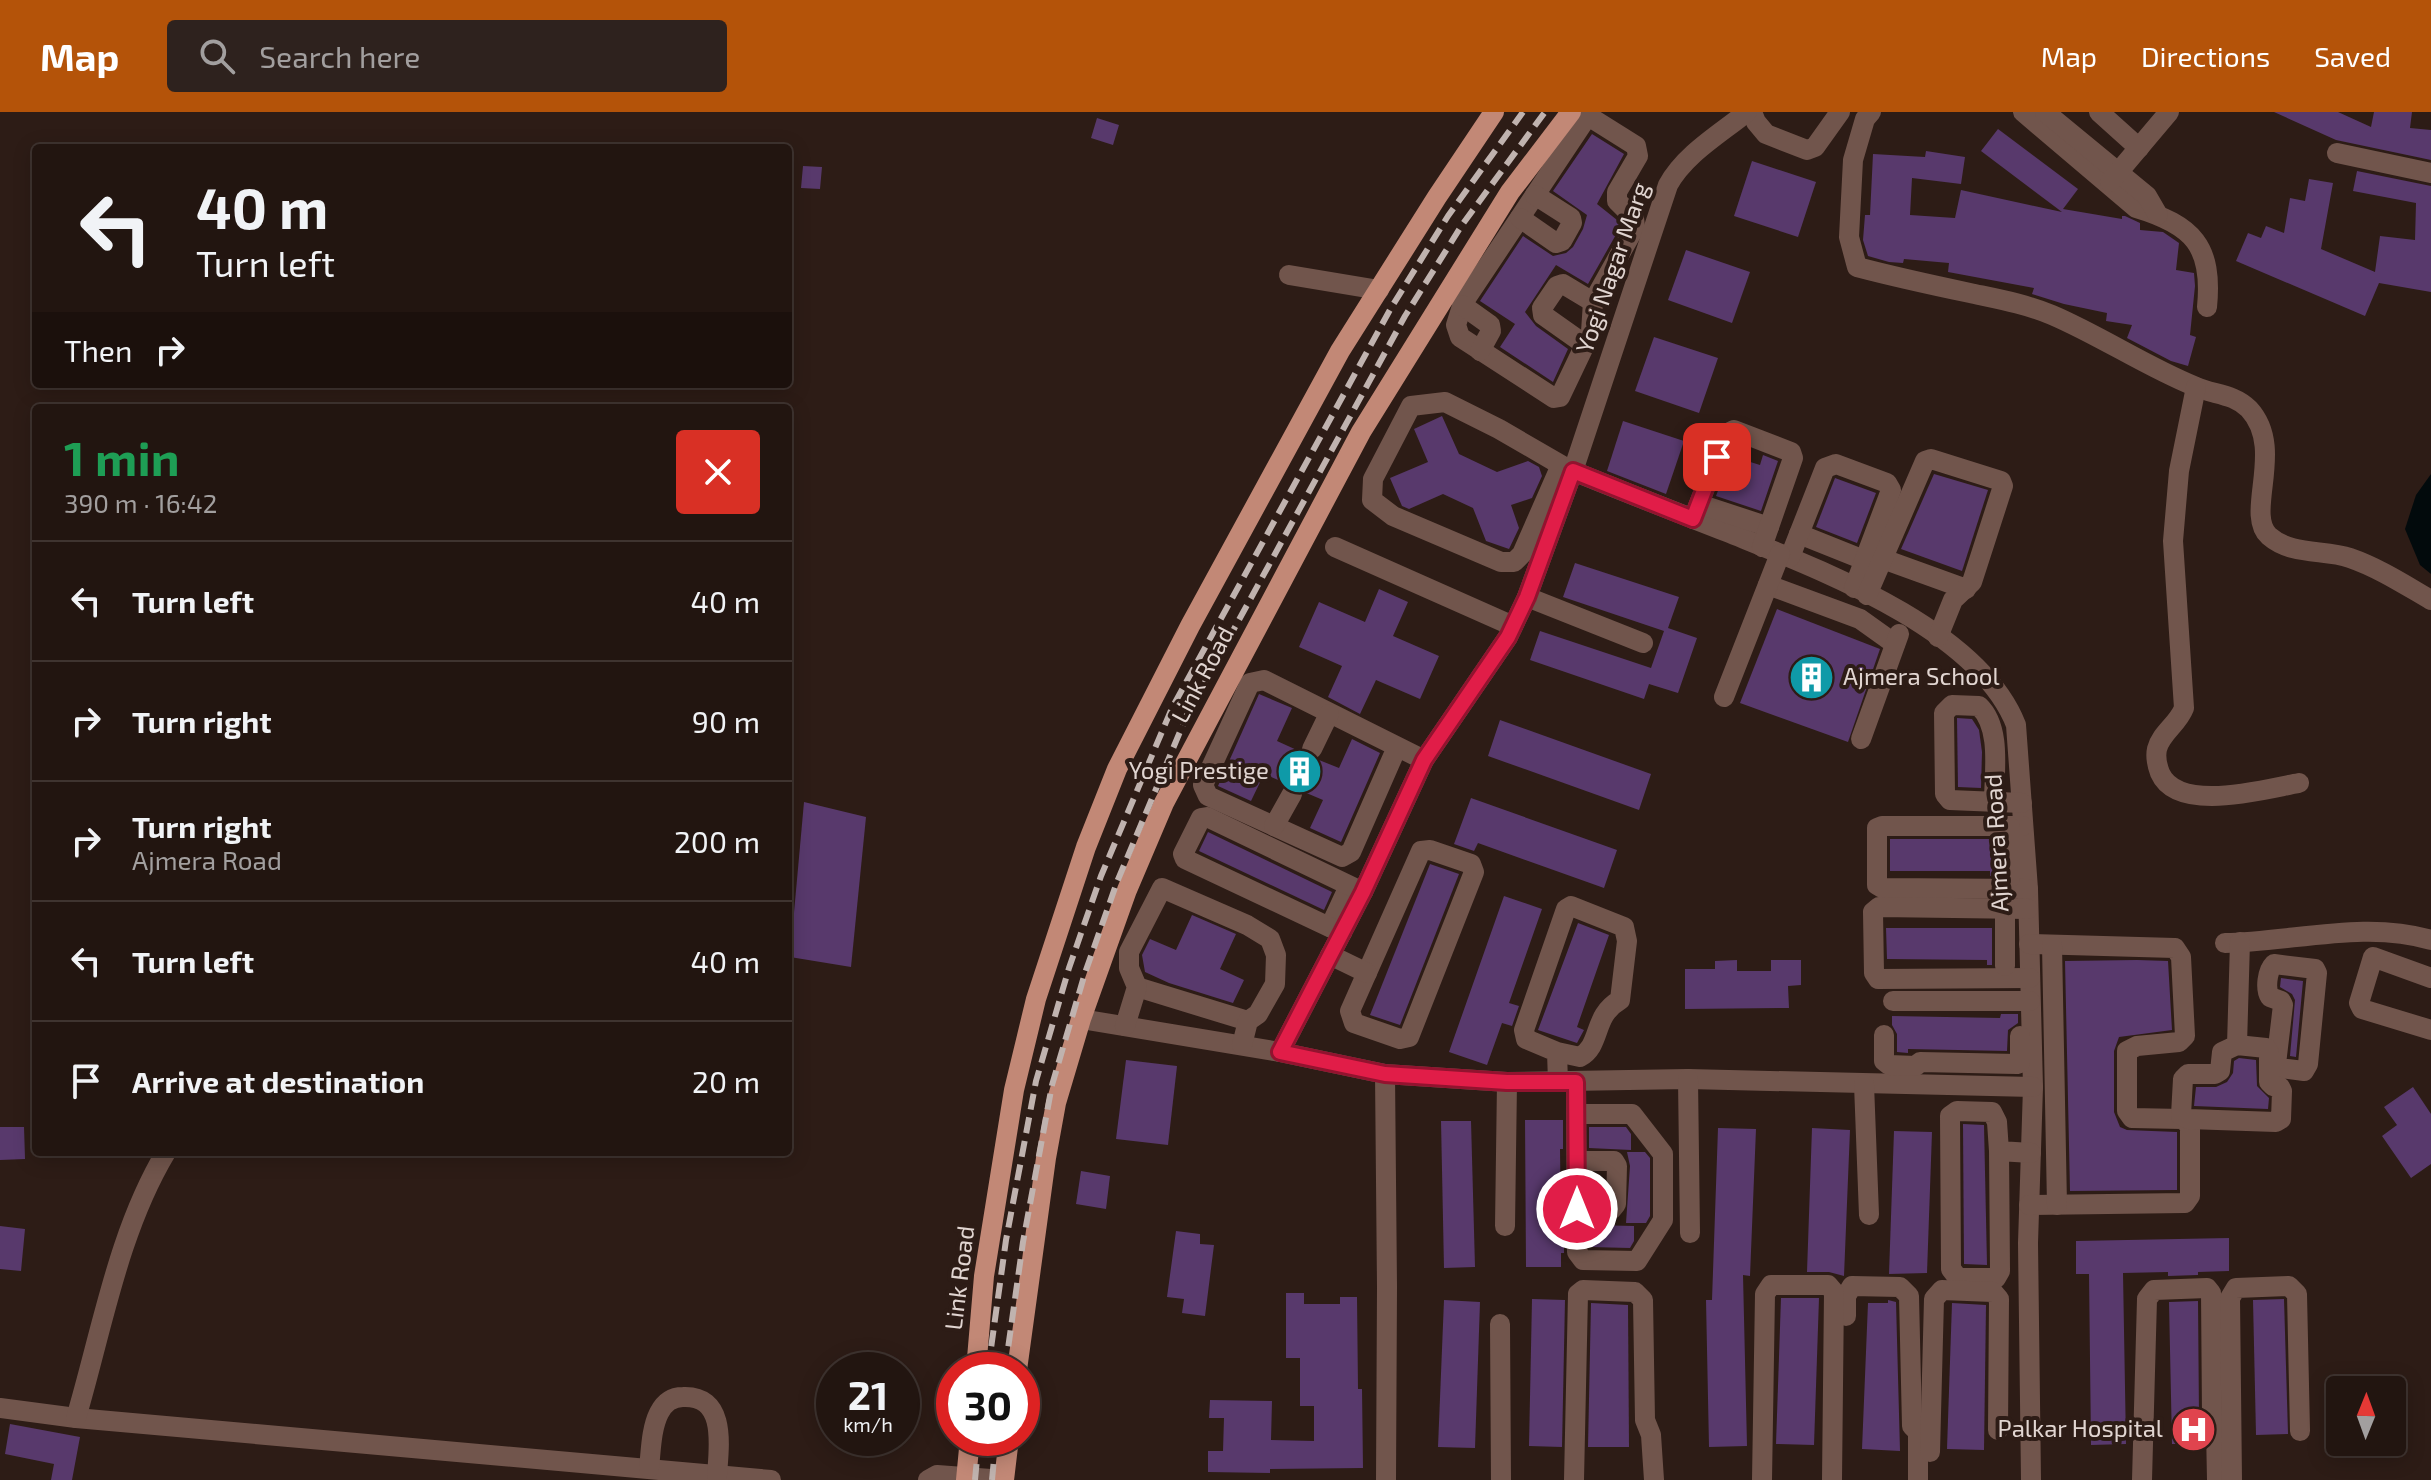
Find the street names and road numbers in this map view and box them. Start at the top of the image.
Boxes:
street label: Yogi Nagar Marg [1569,178,1654,357]
street label: Link Road [1164,621,1239,727]
street label: Ajmera Road [1977,773,2014,913]
street label: Link Road [938,1224,979,1332]

